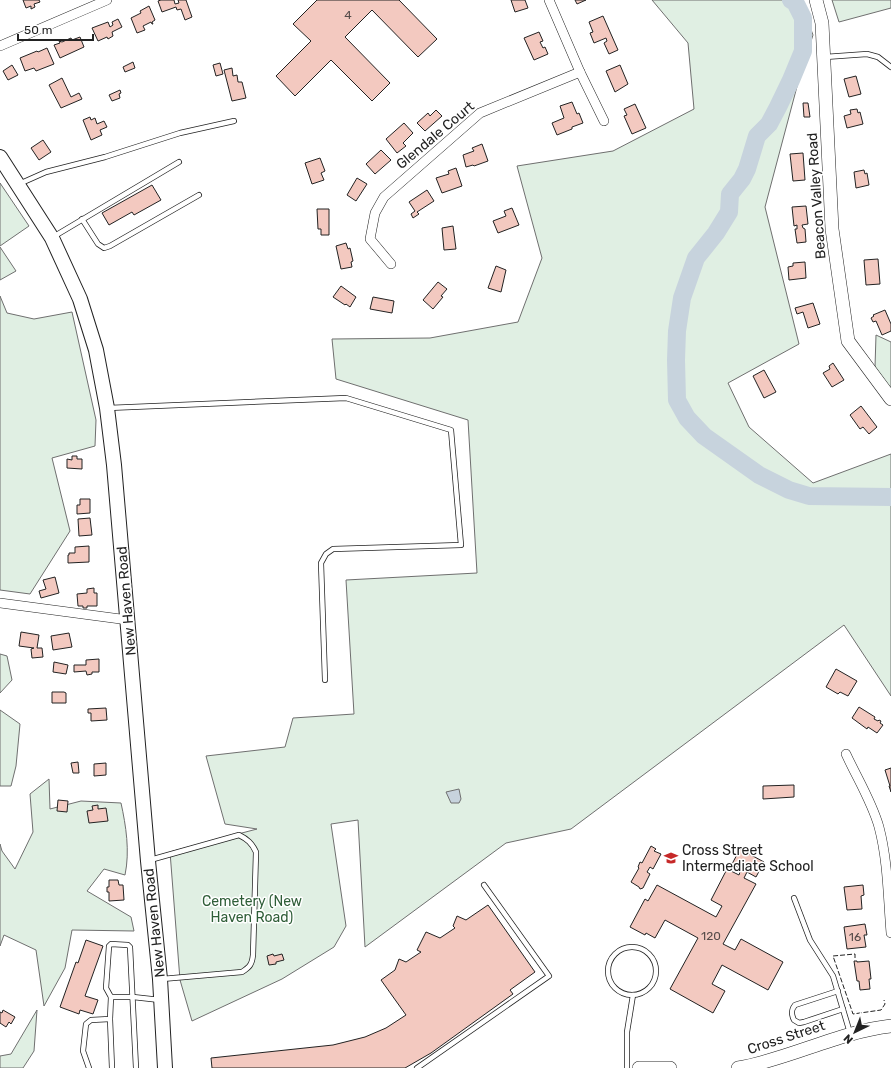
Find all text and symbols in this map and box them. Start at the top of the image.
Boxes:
house number: 4 [344,8,352,22]
scale bar [18,16,93,42]
text: 50 m [24,23,52,37]
street label: Glendale Court [393,97,478,173]
street label: Beacon Valley Road [804,132,829,260]
street label: New Haven Road [113,546,140,656]
place label: Cross Street Intermediate School [682,842,814,875]
school or university icon: Cross Street Intermediate School [663,850,679,866]
street label: New Haven Road [140,867,169,978]
park label: Cemetery (New Haven Road) [202,893,302,926]
house number: 120 [701,929,721,943]
house number: 16 [849,930,861,944]
north arrow [835,1012,875,1052]
street label: Cross Street [745,1017,828,1058]
text: N [841,1031,856,1046]

